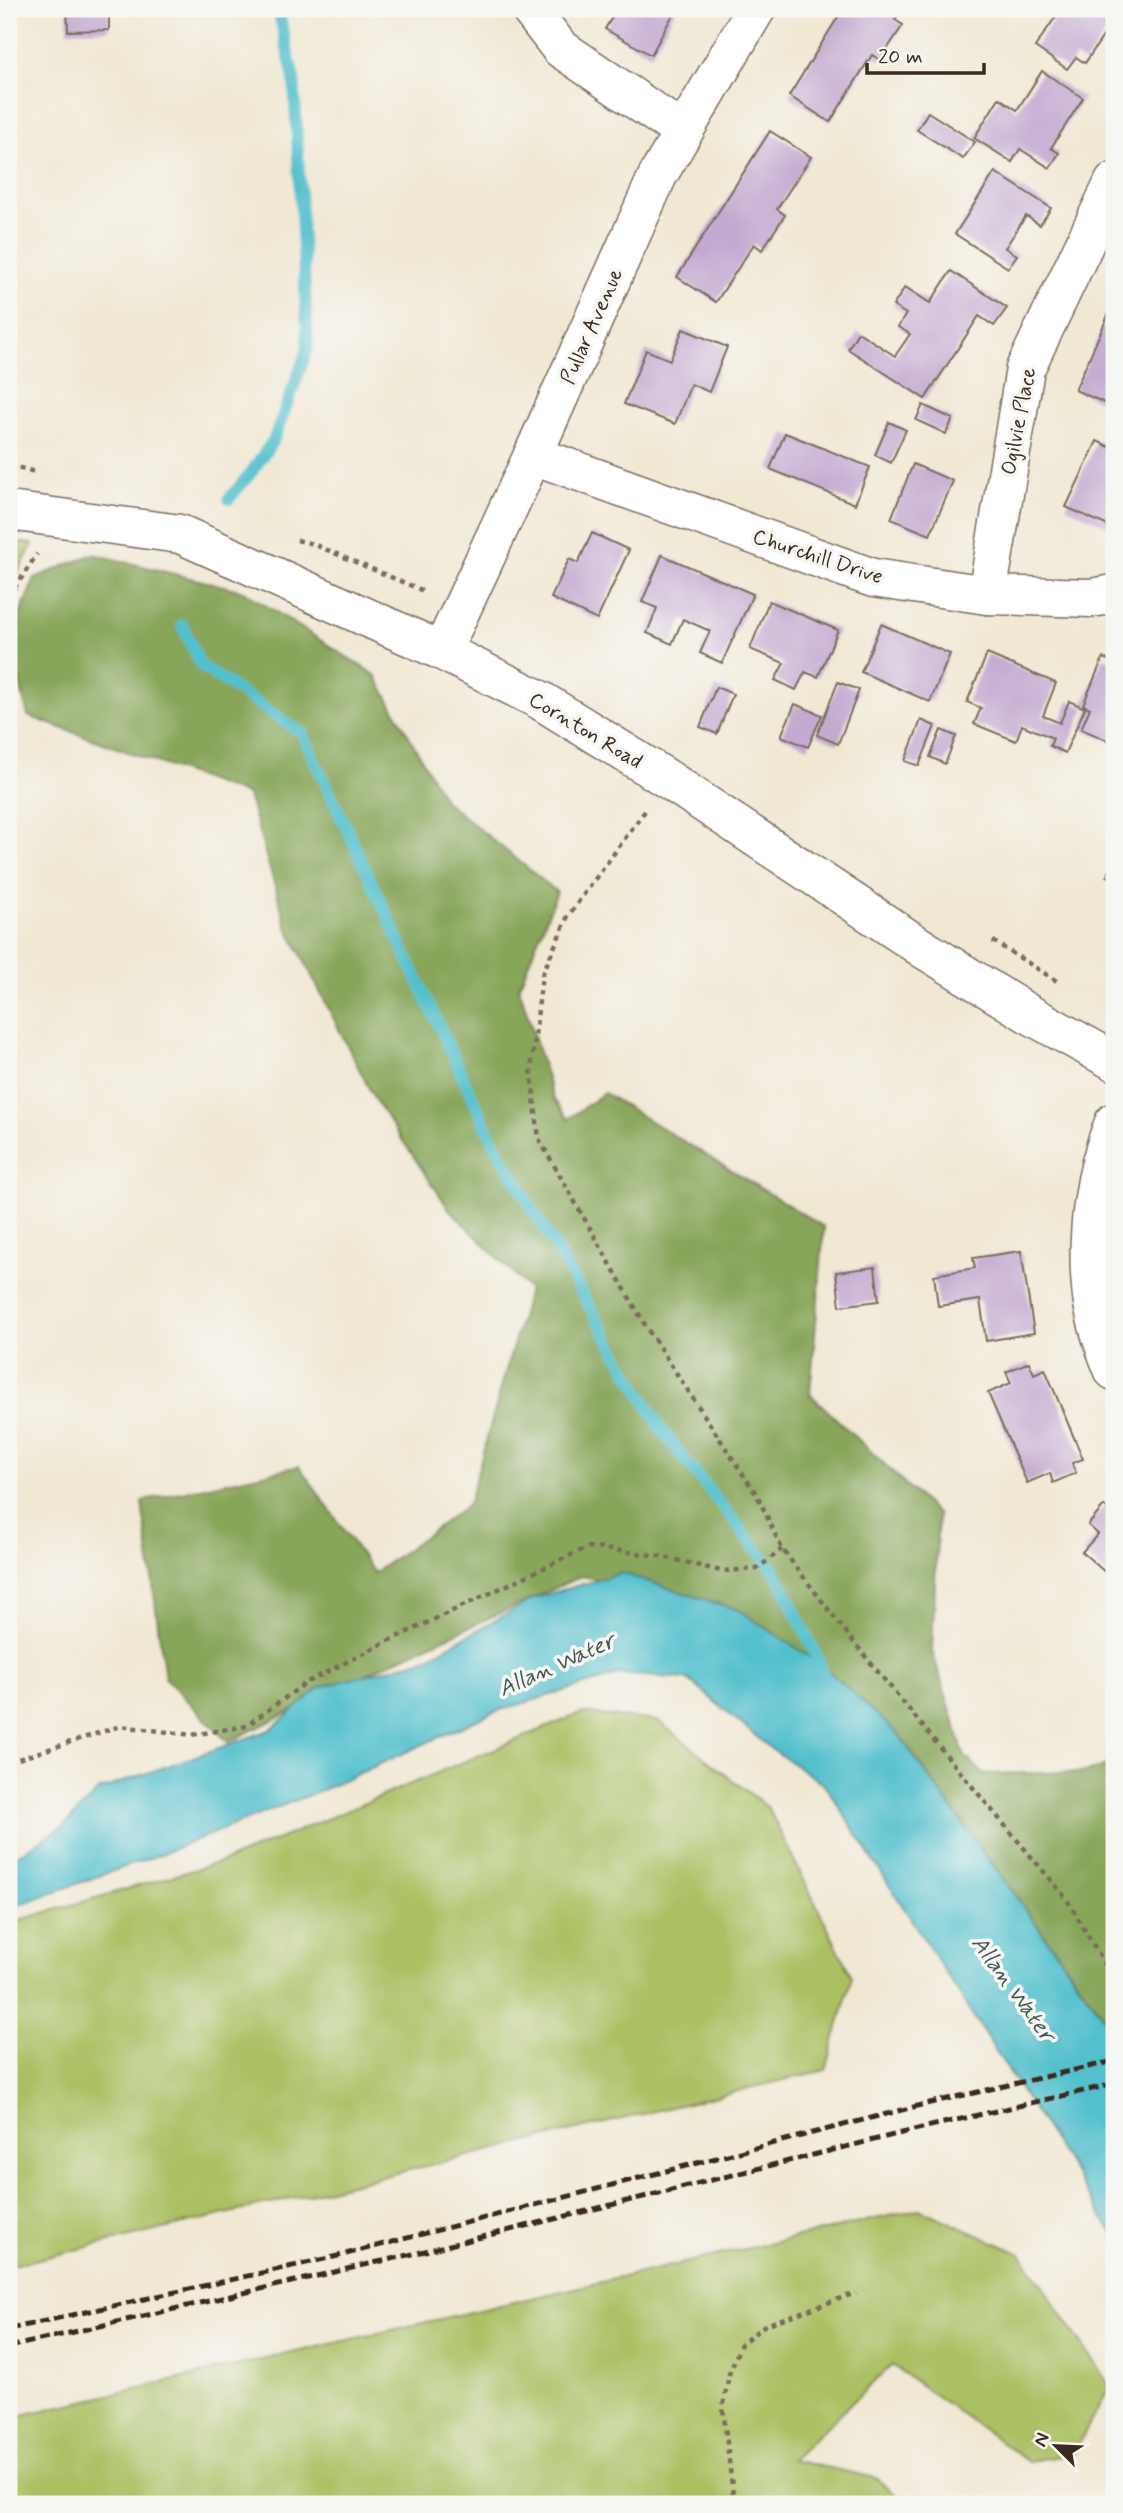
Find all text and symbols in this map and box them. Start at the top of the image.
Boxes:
scale bar [867,32,985,76]
text: 20 m [878,43,923,71]
street label: Pullar Avenue [554,264,630,389]
street label: Ogilvie Place [995,365,1043,477]
street label: Churchill Drive [749,523,886,591]
street label: Cornton Road [523,686,648,776]
water label: Allan Water [494,1626,623,1705]
water label: Allan Water [964,1930,1063,2051]
north arrow [1021,2412,1092,2482]
text: N [1028,2429,1056,2451]

